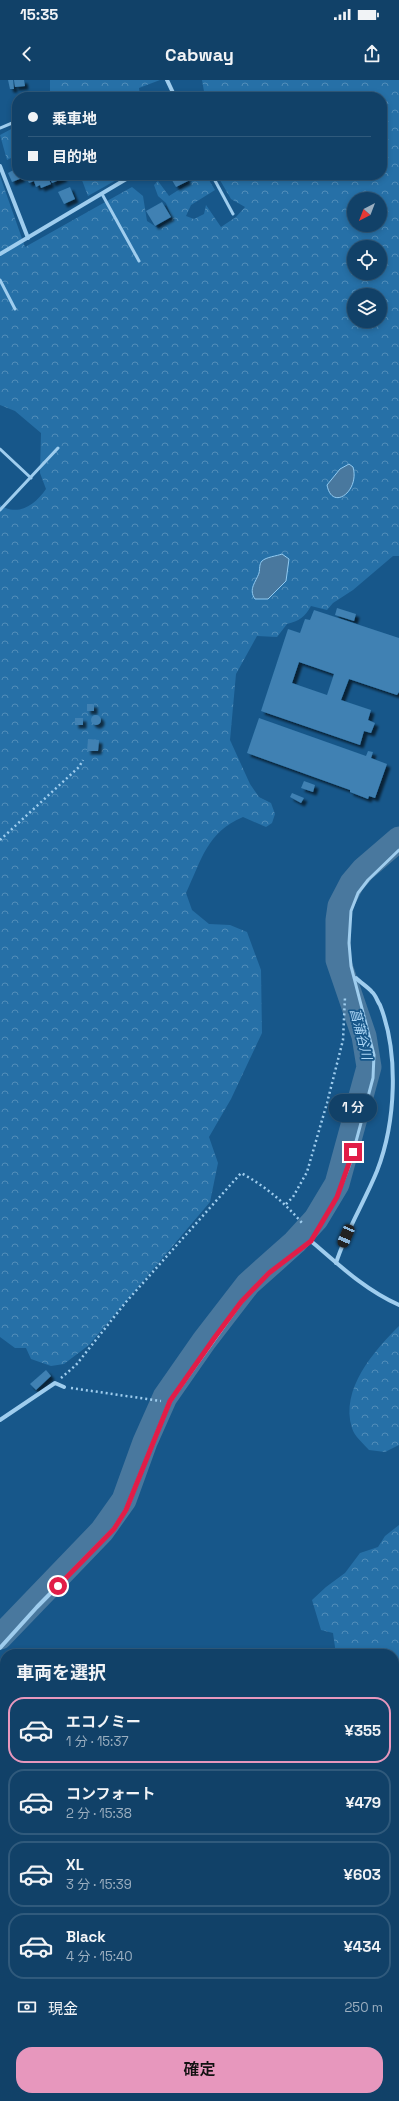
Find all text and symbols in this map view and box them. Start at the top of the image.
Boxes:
text: 15:35 [20,5,58,24]
icon: back [16,43,38,65]
text: Cabway [165,43,234,66]
icon: share [361,43,383,65]
text: 乗車地 [52,109,97,128]
text: 目的地 [52,147,97,166]
north arrow [347,192,387,232]
map controls [347,192,387,328]
button: locate [347,240,387,280]
button: layers [347,288,387,328]
water label: 菖蒲谷川 [346,1007,376,1063]
callout: 1 分 [329,1094,377,1122]
text: 1 分 [342,1099,364,1116]
route end [344,1143,362,1161]
car [336,1223,356,1249]
route start [49,1577,67,1595]
text: 車両を選択 [16,1661,106,1684]
icon: car [18,1712,54,1748]
text: エコノミー [66,1712,141,1731]
text: ¥355 [345,1721,381,1740]
text: 1 分 · 15:37 [66,1733,129,1750]
icon: car [18,1784,54,1820]
text: コンフォート [66,1784,156,1803]
text: ¥479 [345,1793,381,1812]
text: 2 分 · 15:38 [66,1805,132,1822]
text: XL [66,1855,84,1874]
icon: car [18,1856,54,1892]
text: ¥603 [344,1865,381,1884]
text: 3 分 · 15:39 [66,1876,132,1893]
text: Black [66,1927,106,1946]
icon: car [18,1928,54,1964]
text: ¥434 [343,1937,381,1956]
text: 4 分 · 15:40 [66,1948,133,1965]
icon: cash [16,1996,38,2018]
text: 現金 [48,1999,78,2018]
text: 250 m [345,1999,383,2016]
button: 確定 [16,2047,383,2093]

